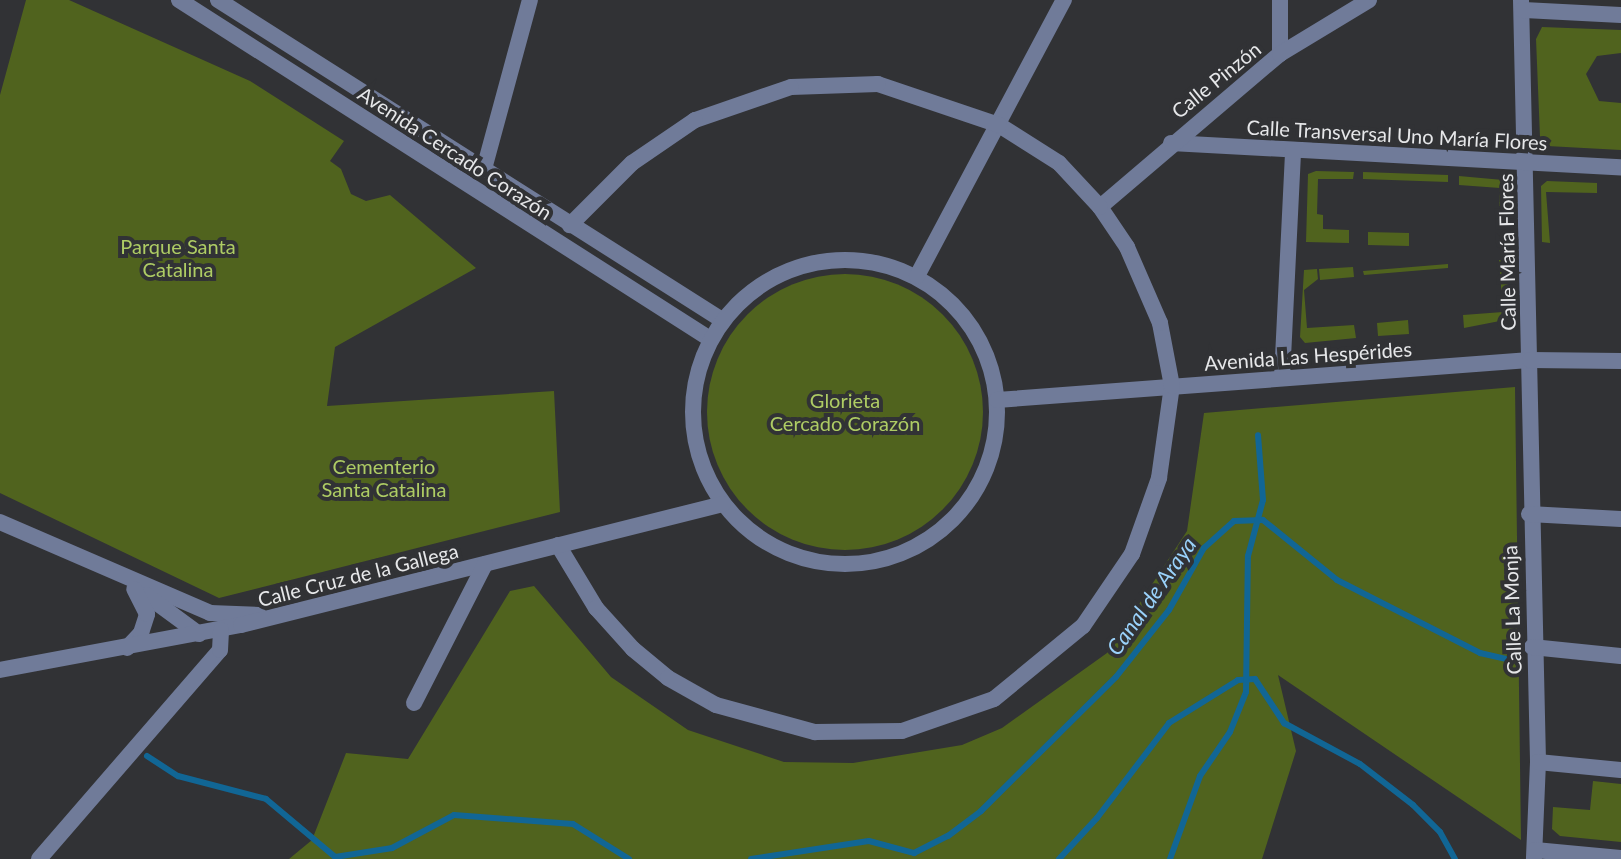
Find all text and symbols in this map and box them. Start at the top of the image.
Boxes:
street label: Calle Pinzón [1167,37,1265,123]
street label: Avenida Cercado Corazón [354,81,556,225]
street label: Calle Transversal Uno María Flores [1246,115,1548,155]
street label: Calle María Flores [1494,173,1520,331]
park label: Parque Santa Catalina [120,235,236,282]
street label: Avenida Las Hespérides [1203,337,1413,375]
park label: Glorieta Cercado Corazón [770,388,920,435]
park label: Cementerio Santa Catalina [322,455,446,502]
water label: Canal de Araya [1100,532,1202,660]
street label: Calle Cruz de la Gallega [255,538,461,612]
street label: Calle La Monja [1498,545,1526,675]

